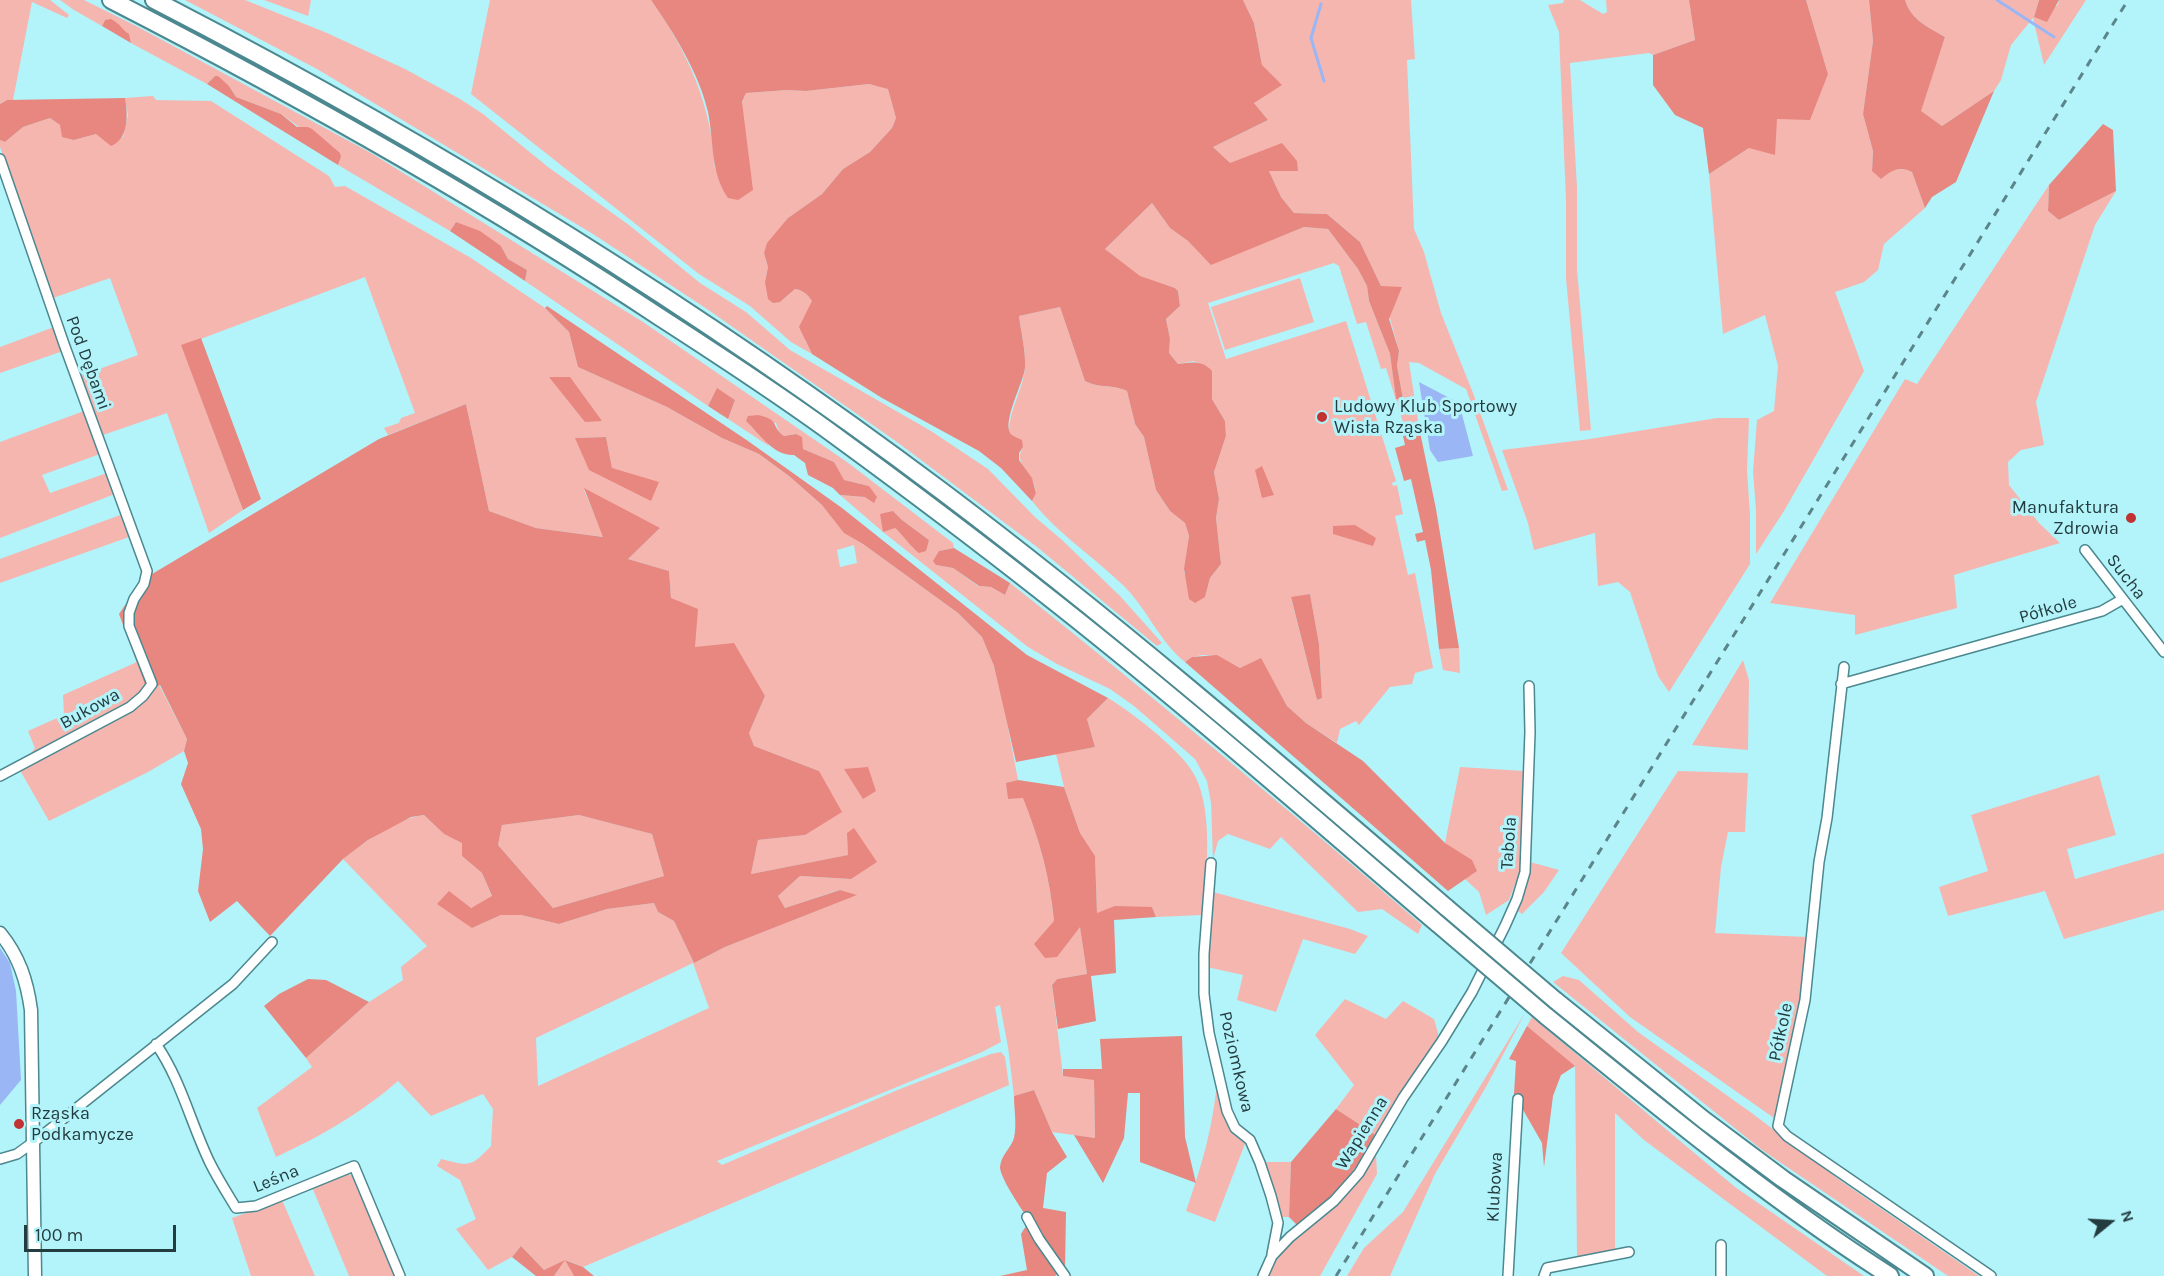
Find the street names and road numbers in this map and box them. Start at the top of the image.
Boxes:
street label: Pod Dębami [61,313,115,413]
street label: Sucha [2102,550,2150,604]
street label: Półkole [2017,591,2079,629]
street label: Bukowa [56,684,124,734]
street label: Tabola [1496,816,1522,870]
street label: Półkole [1764,1001,1798,1063]
street label: Poziomkowa [1214,1009,1258,1115]
street label: Wapienna [1331,1092,1393,1174]
street label: Klubowa [1482,1151,1508,1223]
street label: Leśna [250,1160,302,1198]

